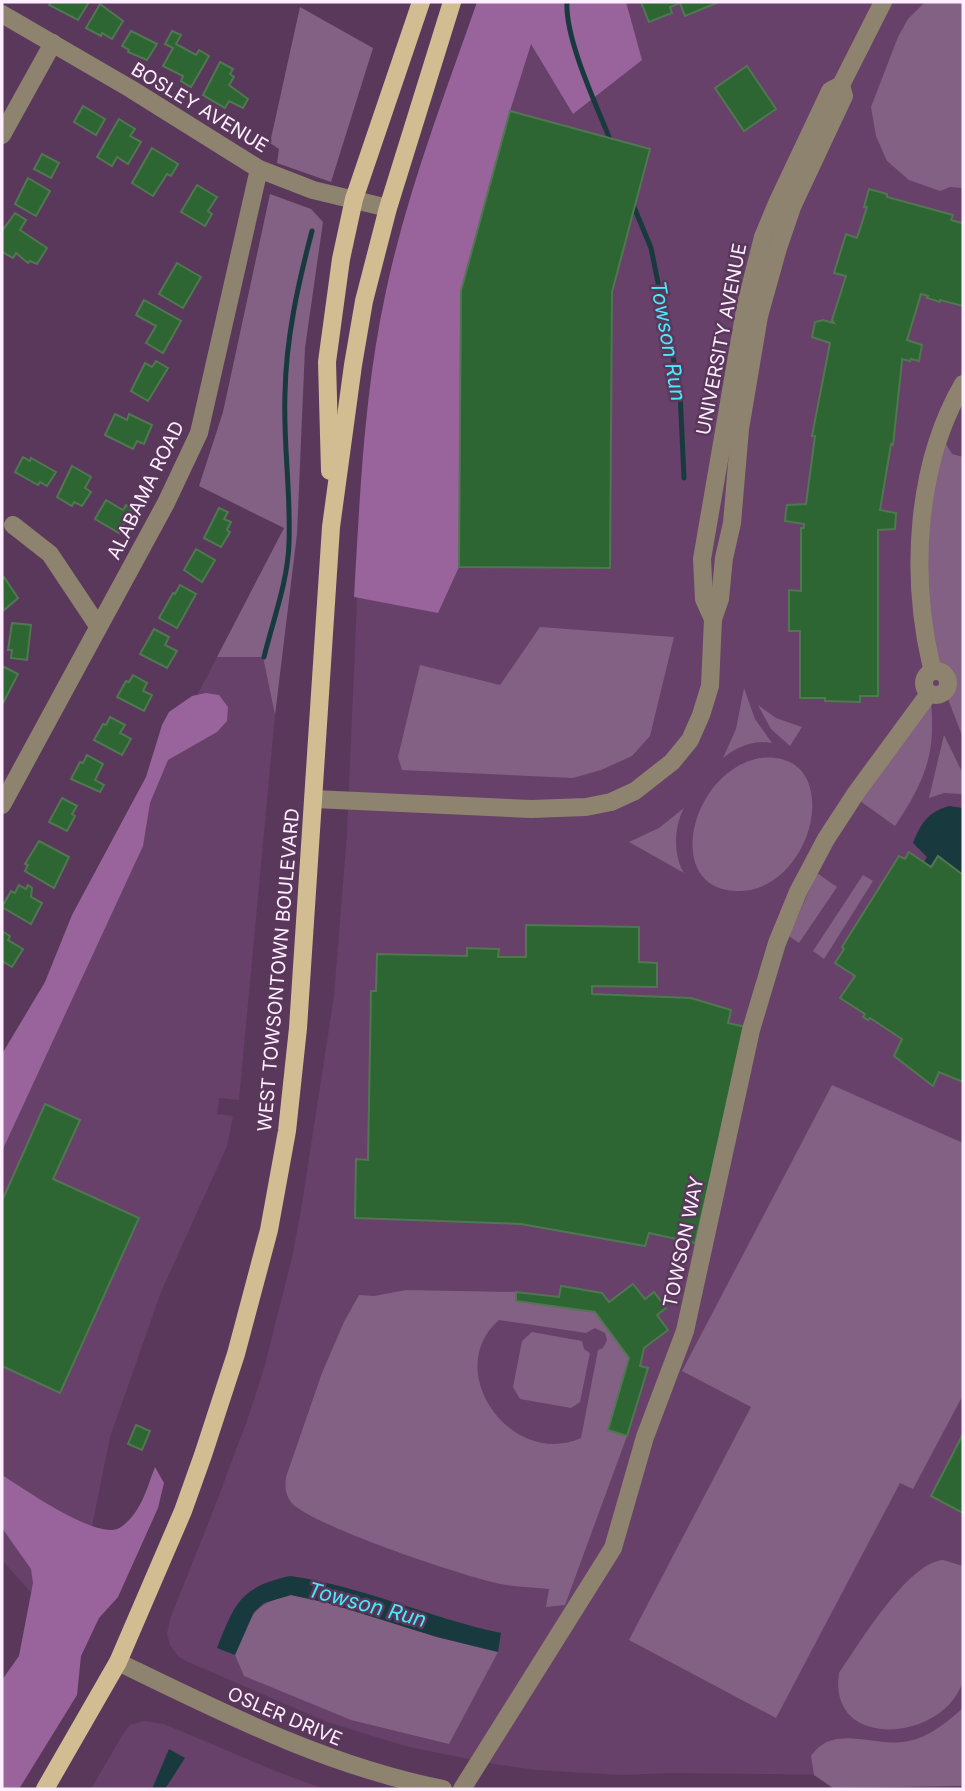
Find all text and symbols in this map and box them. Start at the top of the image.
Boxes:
street label: BOSLEY AVENUE [127,57,272,157]
street label: UNIVERSITY AVENUE [692,241,751,437]
water label: Towson Run [646,279,691,403]
street label: ALABAMA ROAD [102,417,189,563]
street label: WEST TOWSONTOWN BOULEVARD [253,807,304,1133]
street label: TOWSON WAY [658,1174,709,1310]
water label: Towson Run [305,1577,429,1632]
street label: OSLER DRIVE [224,1682,345,1751]

